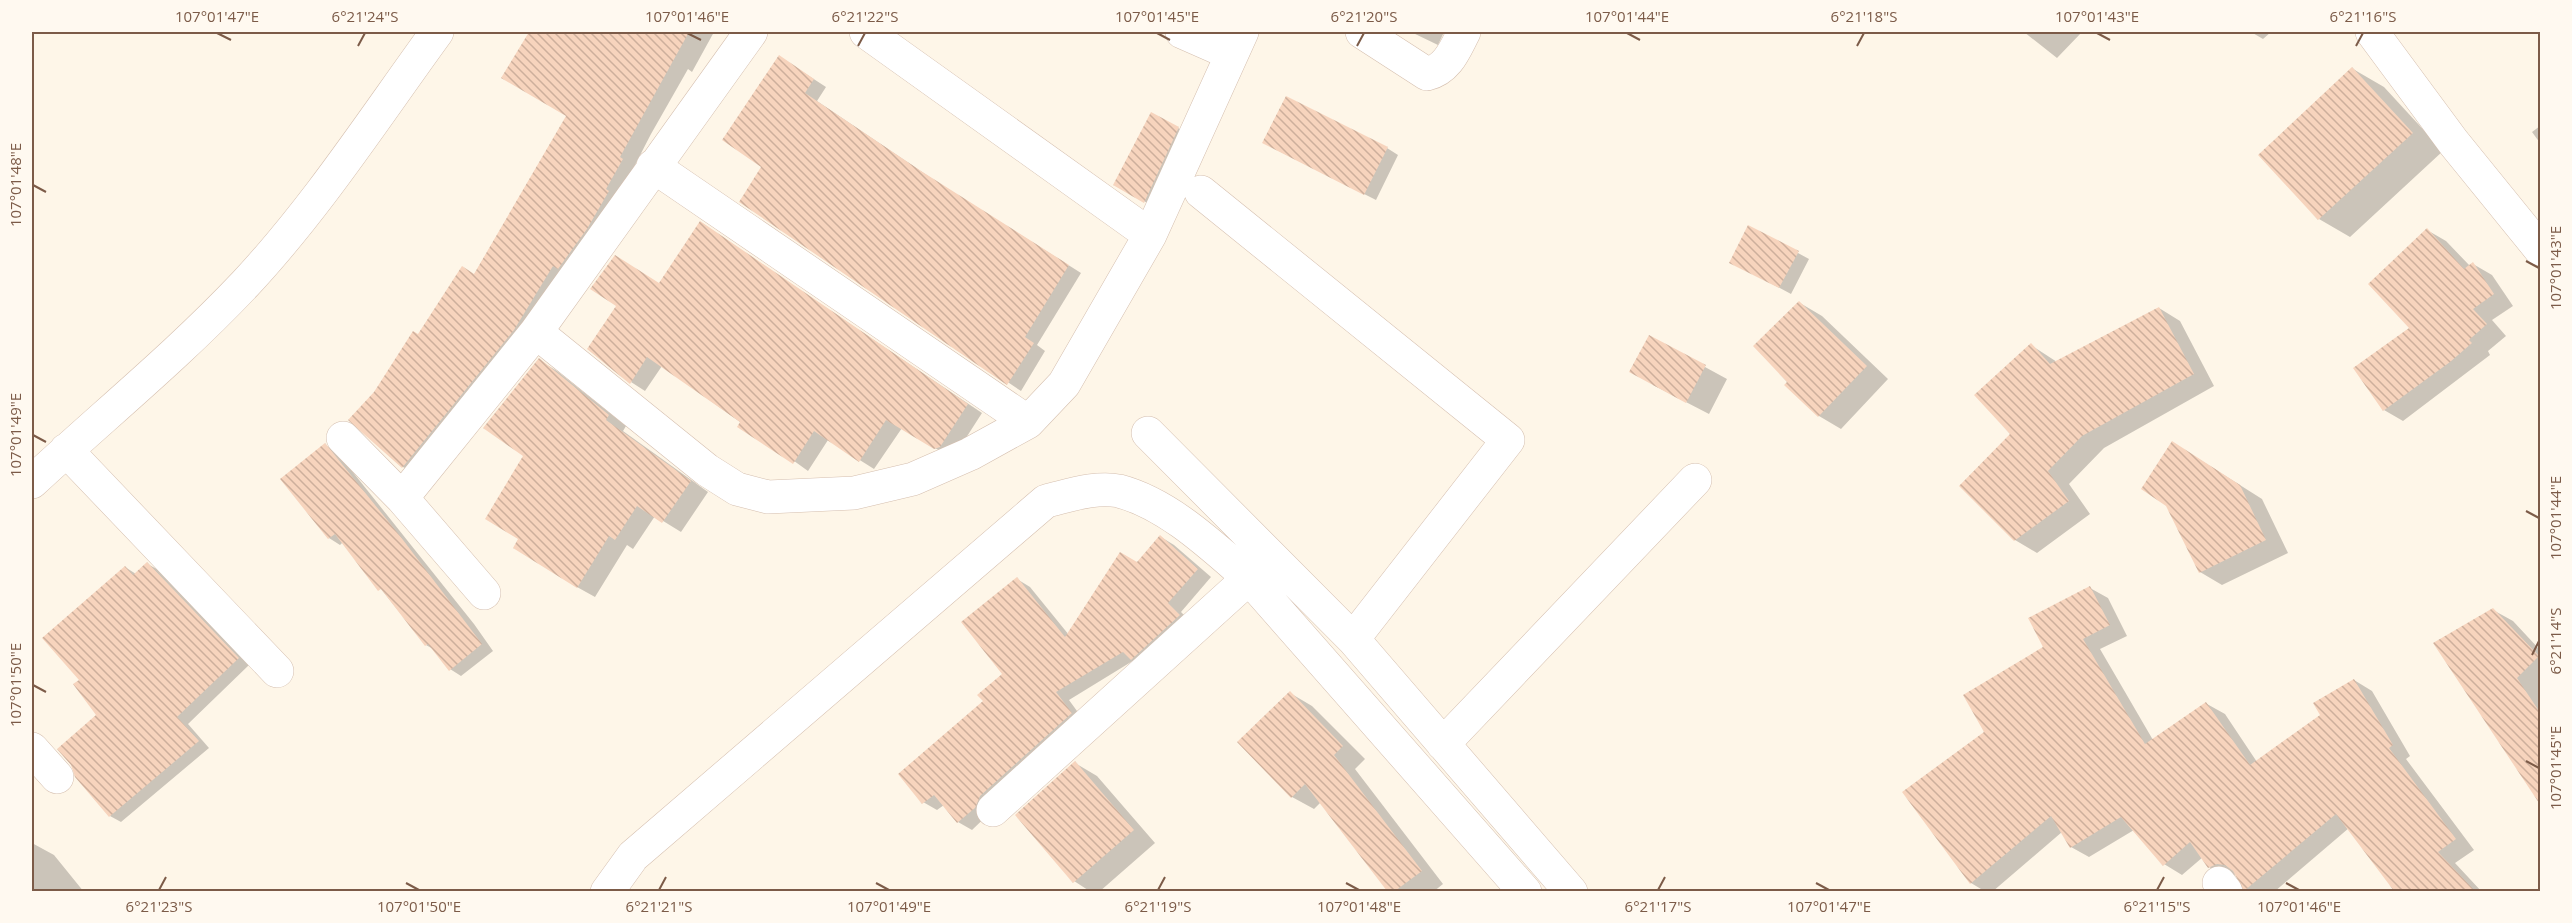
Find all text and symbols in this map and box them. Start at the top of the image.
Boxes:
text: 107°01'47"E [175,6,259,26]
text: 6°21'24"S [332,6,398,26]
text: 107°01'46"E [645,6,729,26]
text: 6°21'22"S [832,6,898,26]
text: 107°01'45"E [1115,6,1199,26]
text: 6°21'20"S [1331,6,1397,26]
text: 107°01'44"E [1585,6,1669,26]
text: 6°21'18"S [1831,6,1897,26]
text: 107°01'43"E [2055,6,2139,26]
text: 6°21'16"S [2330,6,2396,26]
text: 107°01'48"E [5,143,25,227]
text: 107°01'43"E [2545,226,2565,310]
text: 107°01'49"E [5,393,25,477]
text: 107°01'44"E [2545,476,2565,560]
text: 6°21'14"S [2545,608,2565,674]
text: 107°01'50"E [5,643,25,727]
text: 107°01'45"E [2545,726,2565,810]
text: 6°21'23"S [126,896,192,916]
text: 107°01'50"E [377,896,461,916]
text: 6°21'21"S [626,896,692,916]
text: 107°01'49"E [847,896,931,916]
text: 6°21'19"S [1125,896,1191,916]
text: 107°01'48"E [1317,896,1401,916]
text: 6°21'17"S [1625,896,1691,916]
text: 107°01'47"E [1787,896,1871,916]
text: 6°21'15"S [2124,896,2190,916]
text: 107°01'46"E [2257,896,2341,916]

